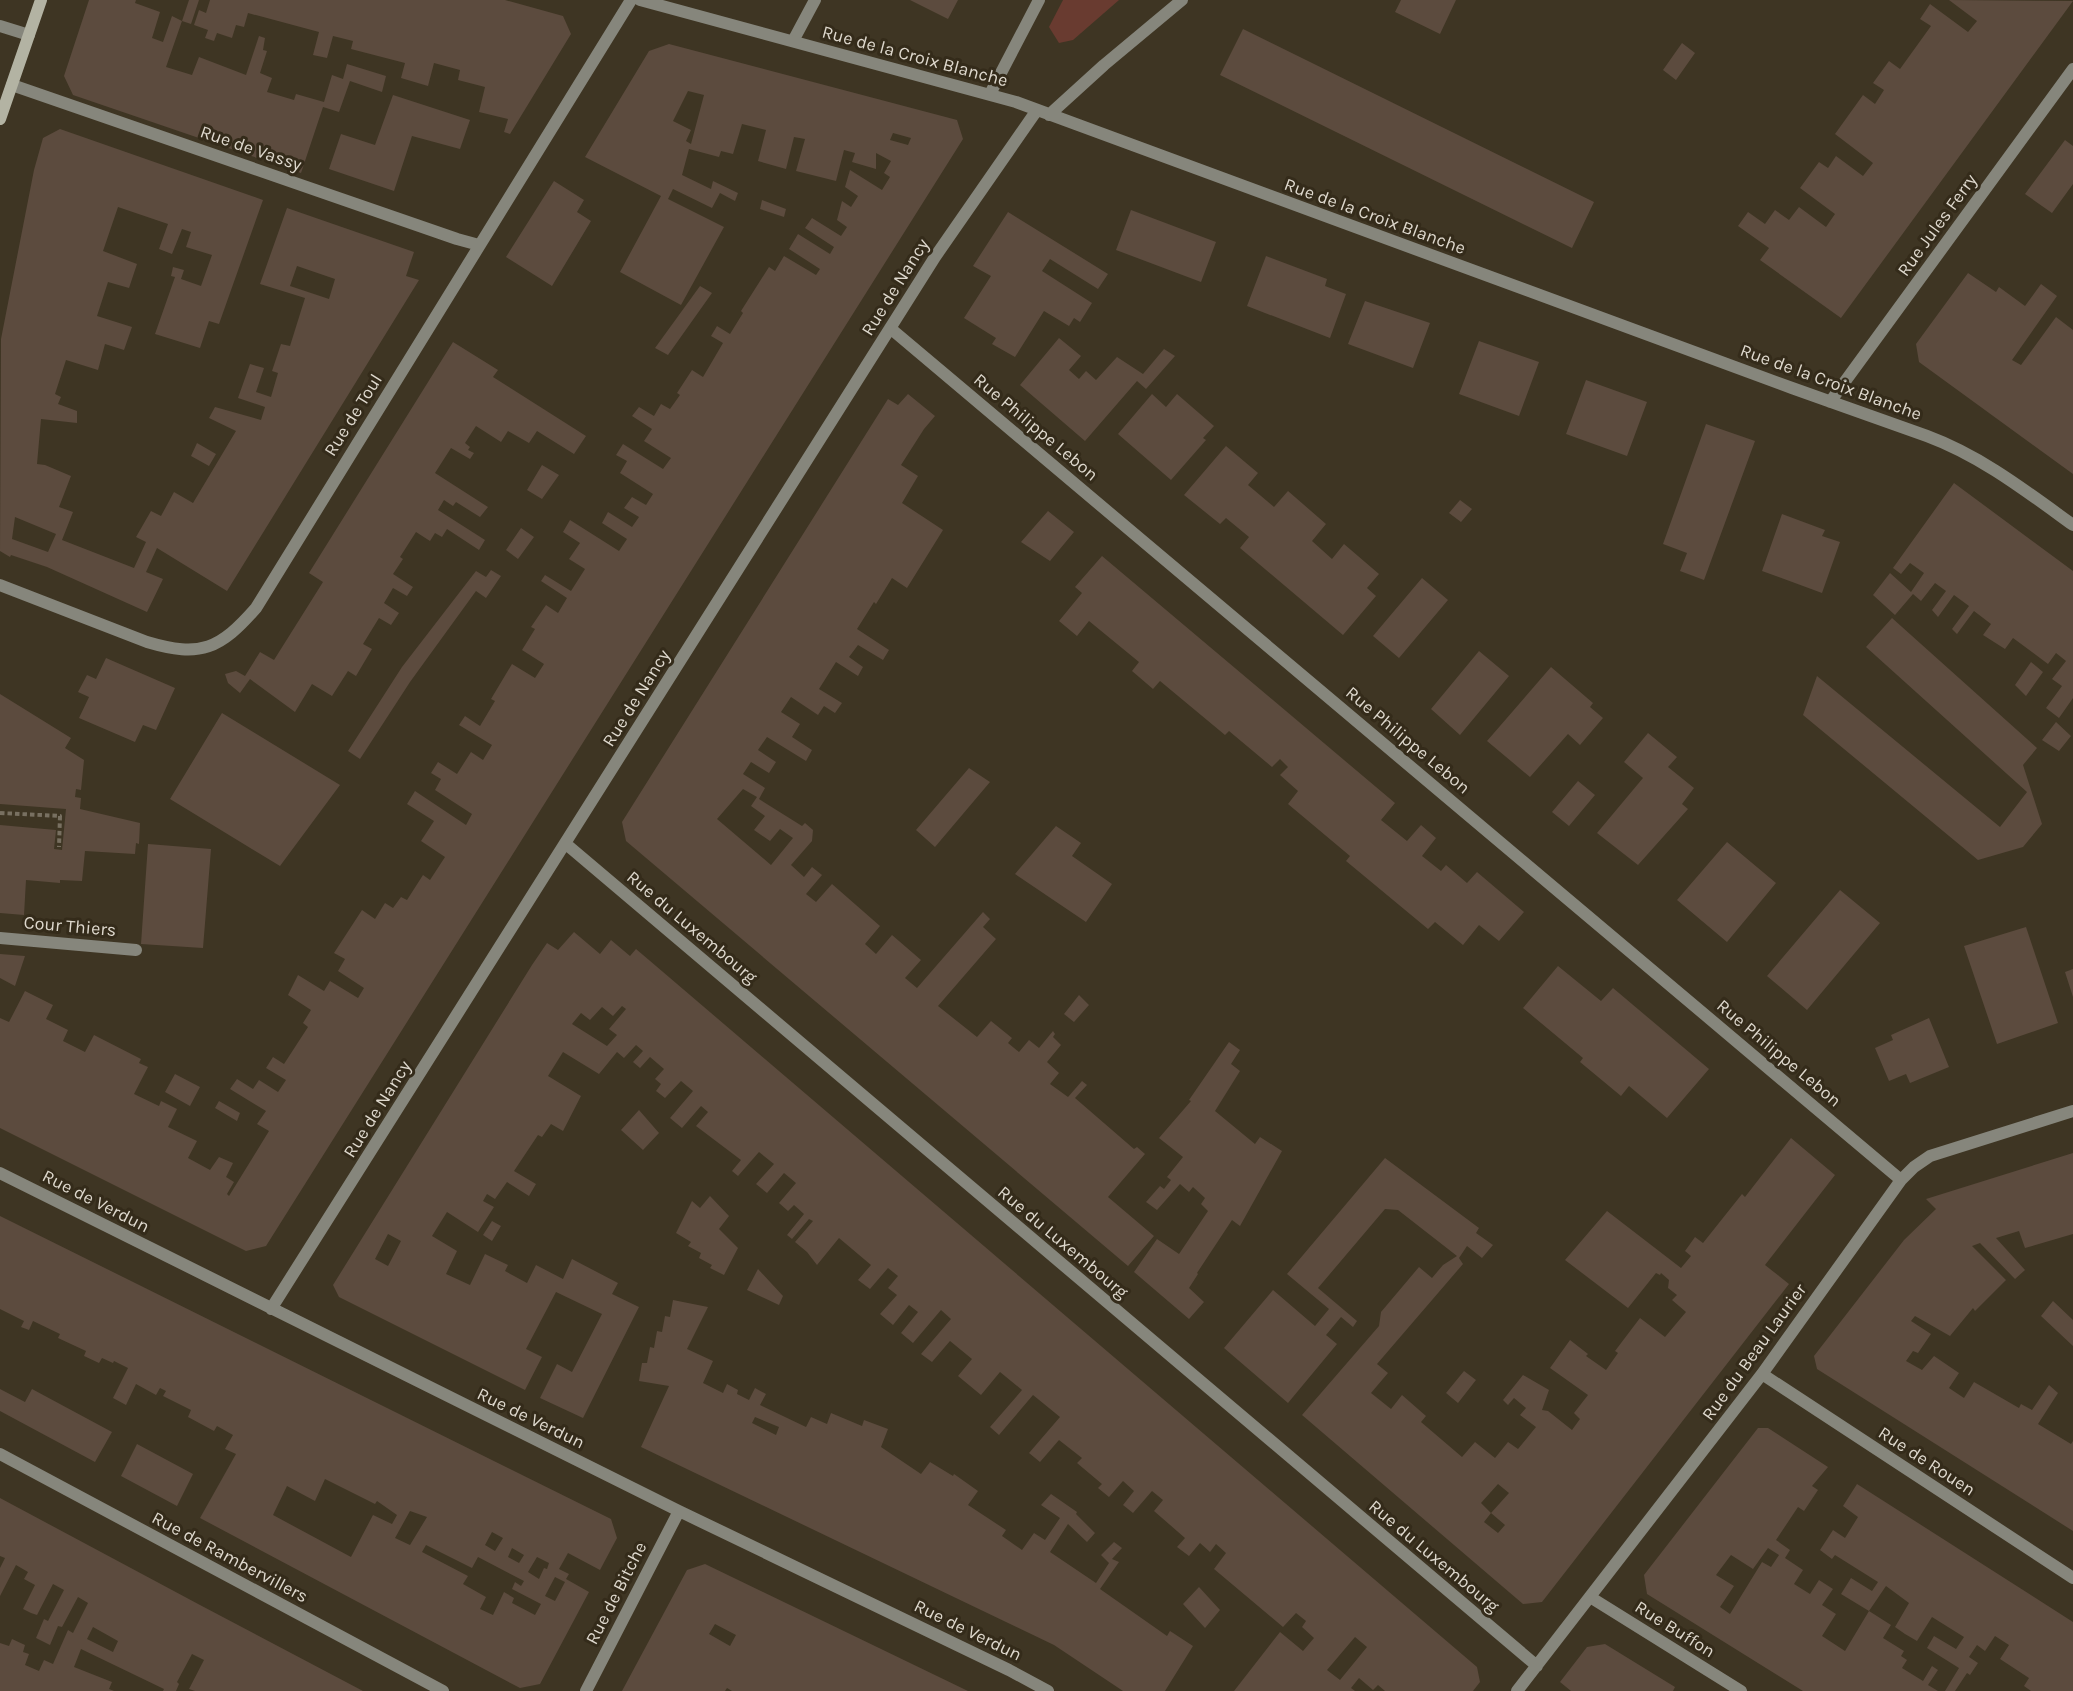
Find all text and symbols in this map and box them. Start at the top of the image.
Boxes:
street label: Rue de la Croix Blanche [820,21,1010,91]
street label: Rue de Vassy [197,120,305,176]
street label: Rue Jules Ferry [1892,169,1982,280]
street label: Rue de la Croix Blanche [1281,173,1469,259]
street label: Rue de Nancy [856,234,934,340]
street label: Rue de la Croix Blanche [1737,339,1925,425]
street label: Rue Philippe Lebon [969,369,1103,485]
street label: Rue de Toul [319,370,387,460]
street label: Rue de Nancy [597,645,675,751]
street label: Rue Philippe Lebon [1341,682,1475,798]
street label: Rue du Luxembourg [622,866,762,988]
street label: Cour Thiers [23,911,117,941]
street label: Rue Philippe Lebon [1712,995,1846,1111]
street label: Rue de Nancy [338,1056,416,1162]
street label: Rue de Verdun [39,1165,153,1237]
street label: Rue du Luxembourg [993,1181,1133,1303]
street label: Rue du Beau Laurier [1697,1279,1811,1425]
street label: Rue de Verdun [473,1382,589,1454]
street label: Rue de Rouen [1874,1421,1980,1501]
street label: Rue du Luxembourg [1364,1495,1504,1617]
street label: Rue de Rambervillers [148,1507,312,1607]
street label: Rue de Bitche [581,1538,651,1648]
street label: Rue de Verdun [910,1594,1026,1666]
street label: Rue Buffon [1631,1596,1719,1662]

